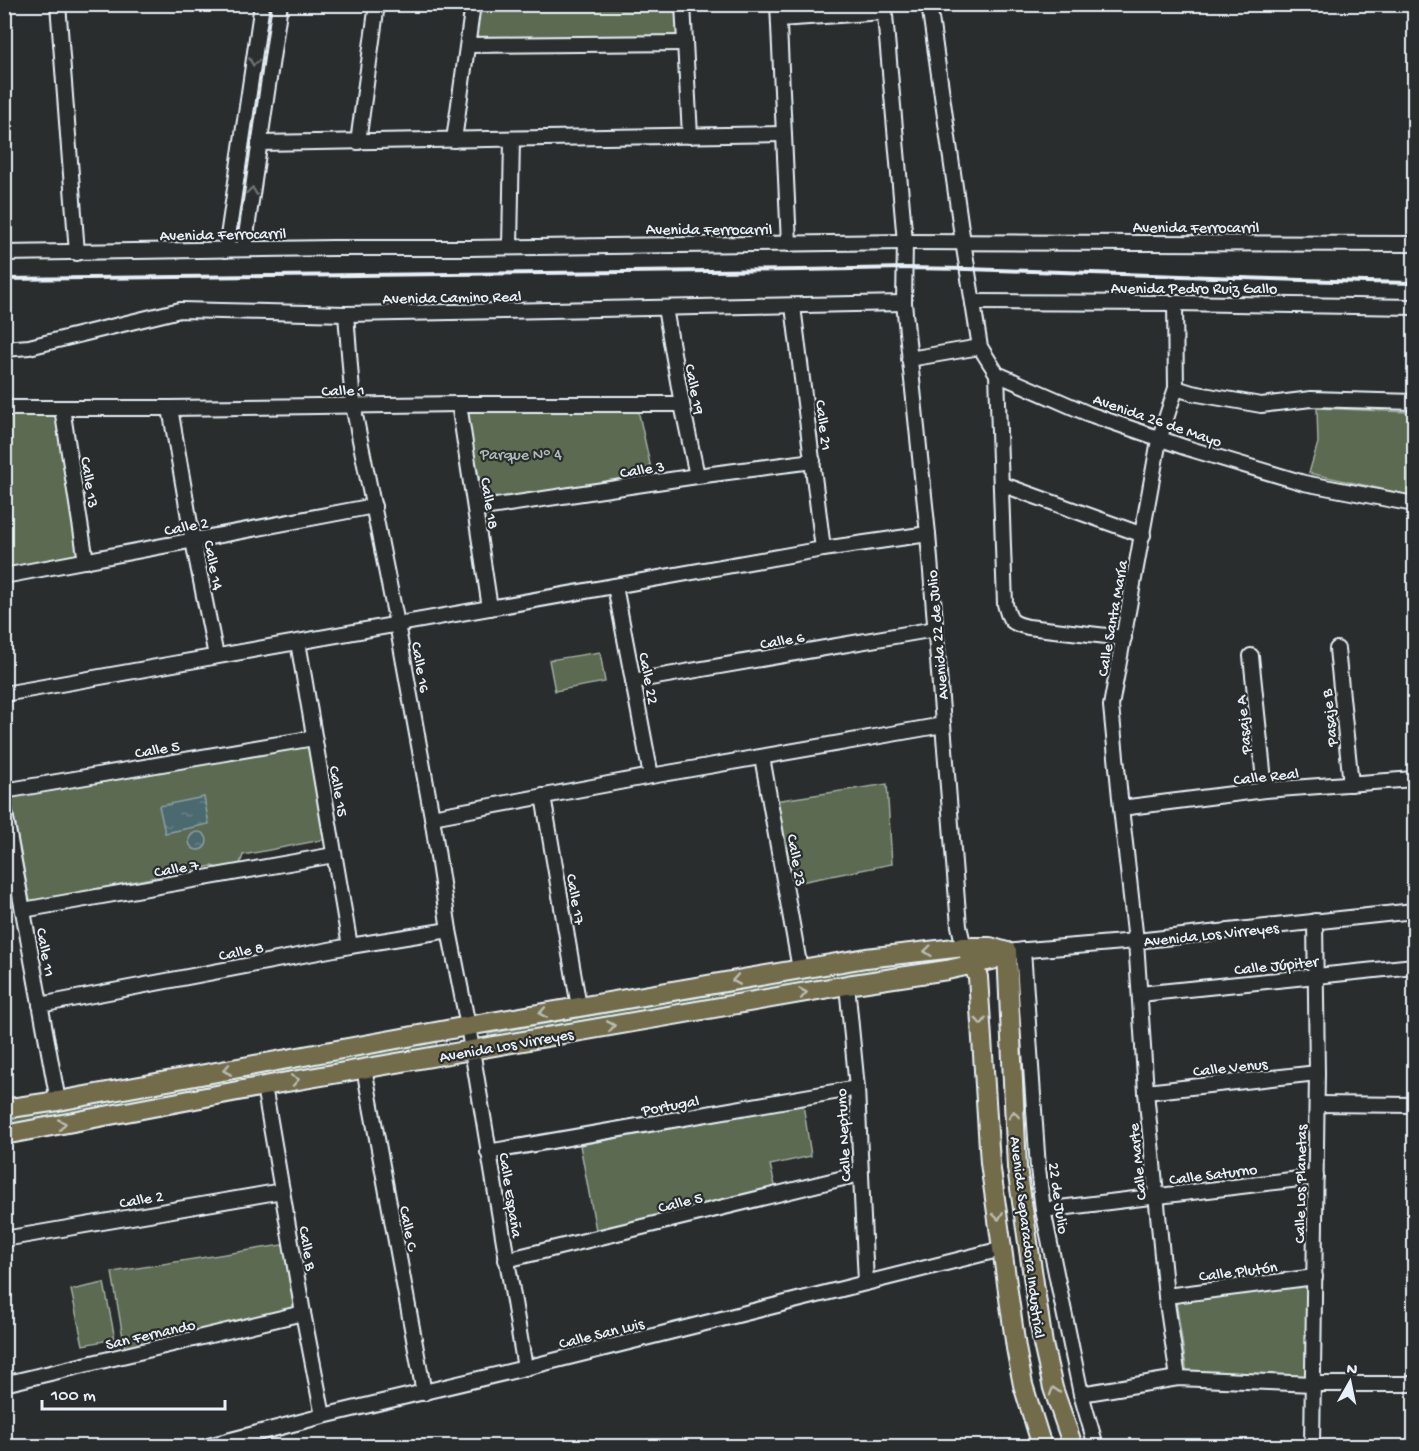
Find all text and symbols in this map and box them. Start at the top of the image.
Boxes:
one-way arrow [248,58,260,67]
one-way arrow [246,187,258,196]
street label: Avenida Ferrocarril [1133,220,1259,239]
street label: Avenida Ferrocarril [646,222,772,241]
street label: Avenida Ferrocarril [160,226,287,247]
street label: Avenida Pedro Ruiz Gallo [1111,281,1277,300]
street label: Avenida Camino Real [382,289,522,310]
street label: Calle 19 [678,363,707,417]
street label: Calle 1 [321,383,365,402]
street label: Avenida 26 de Mayo [1090,391,1224,453]
street label: Calle 21 [809,399,834,452]
park label: Parque N° 4 [479,447,562,466]
street label: Calle 13 [74,456,101,509]
street label: Calle 3 [619,459,666,484]
street label: Calle 18 [474,476,501,531]
street label: Calle 2 [163,515,210,542]
street label: Calle 14 [197,539,226,593]
street label: Calle Santa María [1095,558,1134,678]
street label: Avenida 22 de Julio [924,569,955,700]
street label: Calle 6 [759,629,807,656]
street label: Calle 16 [405,641,433,695]
street label: Calle 22 [632,651,661,706]
street label: Pasaje B [1319,687,1344,748]
street label: Pasaje A [1233,693,1258,756]
street label: Calle 5 [134,738,181,765]
street label: Calle 15 [323,765,350,819]
street label: Calle Real [1233,766,1300,791]
street label: Calle 23 [781,833,808,888]
street label: Calle 7 [153,857,201,884]
street label: Calle 17 [560,873,587,927]
street label: Avenida Los Virreyes [1143,920,1281,953]
street label: Calle 11 [30,927,57,979]
street label: Calle 8 [218,940,266,967]
one-way arrow [924,944,933,957]
street label: Calle Júpiter [1233,953,1321,981]
one-way arrow [731,973,741,986]
one-way arrow [799,987,808,999]
one-way arrow [539,1006,549,1019]
one-way arrow [975,1017,988,1026]
one-way arrow [607,1020,616,1032]
street label: Avenida Los Virreyes [438,1026,576,1069]
street label: Calle Venus [1192,1056,1270,1083]
one-way arrow [223,1063,233,1076]
one-way arrow [290,1074,300,1087]
street label: Calle Neptuno [834,1088,857,1182]
street label: Portugal [639,1093,701,1122]
one-way arrow [1008,1111,1021,1120]
one-way arrow [57,1118,67,1131]
street label: Calle Marte [1126,1122,1153,1201]
street label: Calle Los Planetas [1292,1123,1313,1244]
street label: Avenida Separadora Industrial [1004,1135,1047,1339]
street label: Calle España [492,1152,525,1240]
street label: 22 de Julio [1042,1161,1071,1236]
street label: Calle Saturno [1168,1162,1259,1191]
street label: Calle 2 [118,1188,165,1215]
street label: Calle 5 [657,1190,705,1219]
street label: Calle C [393,1205,420,1254]
one-way arrow [991,1211,1003,1220]
street label: Calle B [292,1225,319,1273]
street label: Calle Plutón [1198,1259,1279,1288]
street label: Calle San Luis [557,1315,647,1355]
street label: San Fernando [104,1317,198,1356]
north arrow [1320,1352,1380,1412]
text: N [1345,1360,1359,1381]
scale bar [42,1373,225,1411]
text: 100 m [50,1386,96,1407]
one-way arrow [1049,1386,1061,1397]

